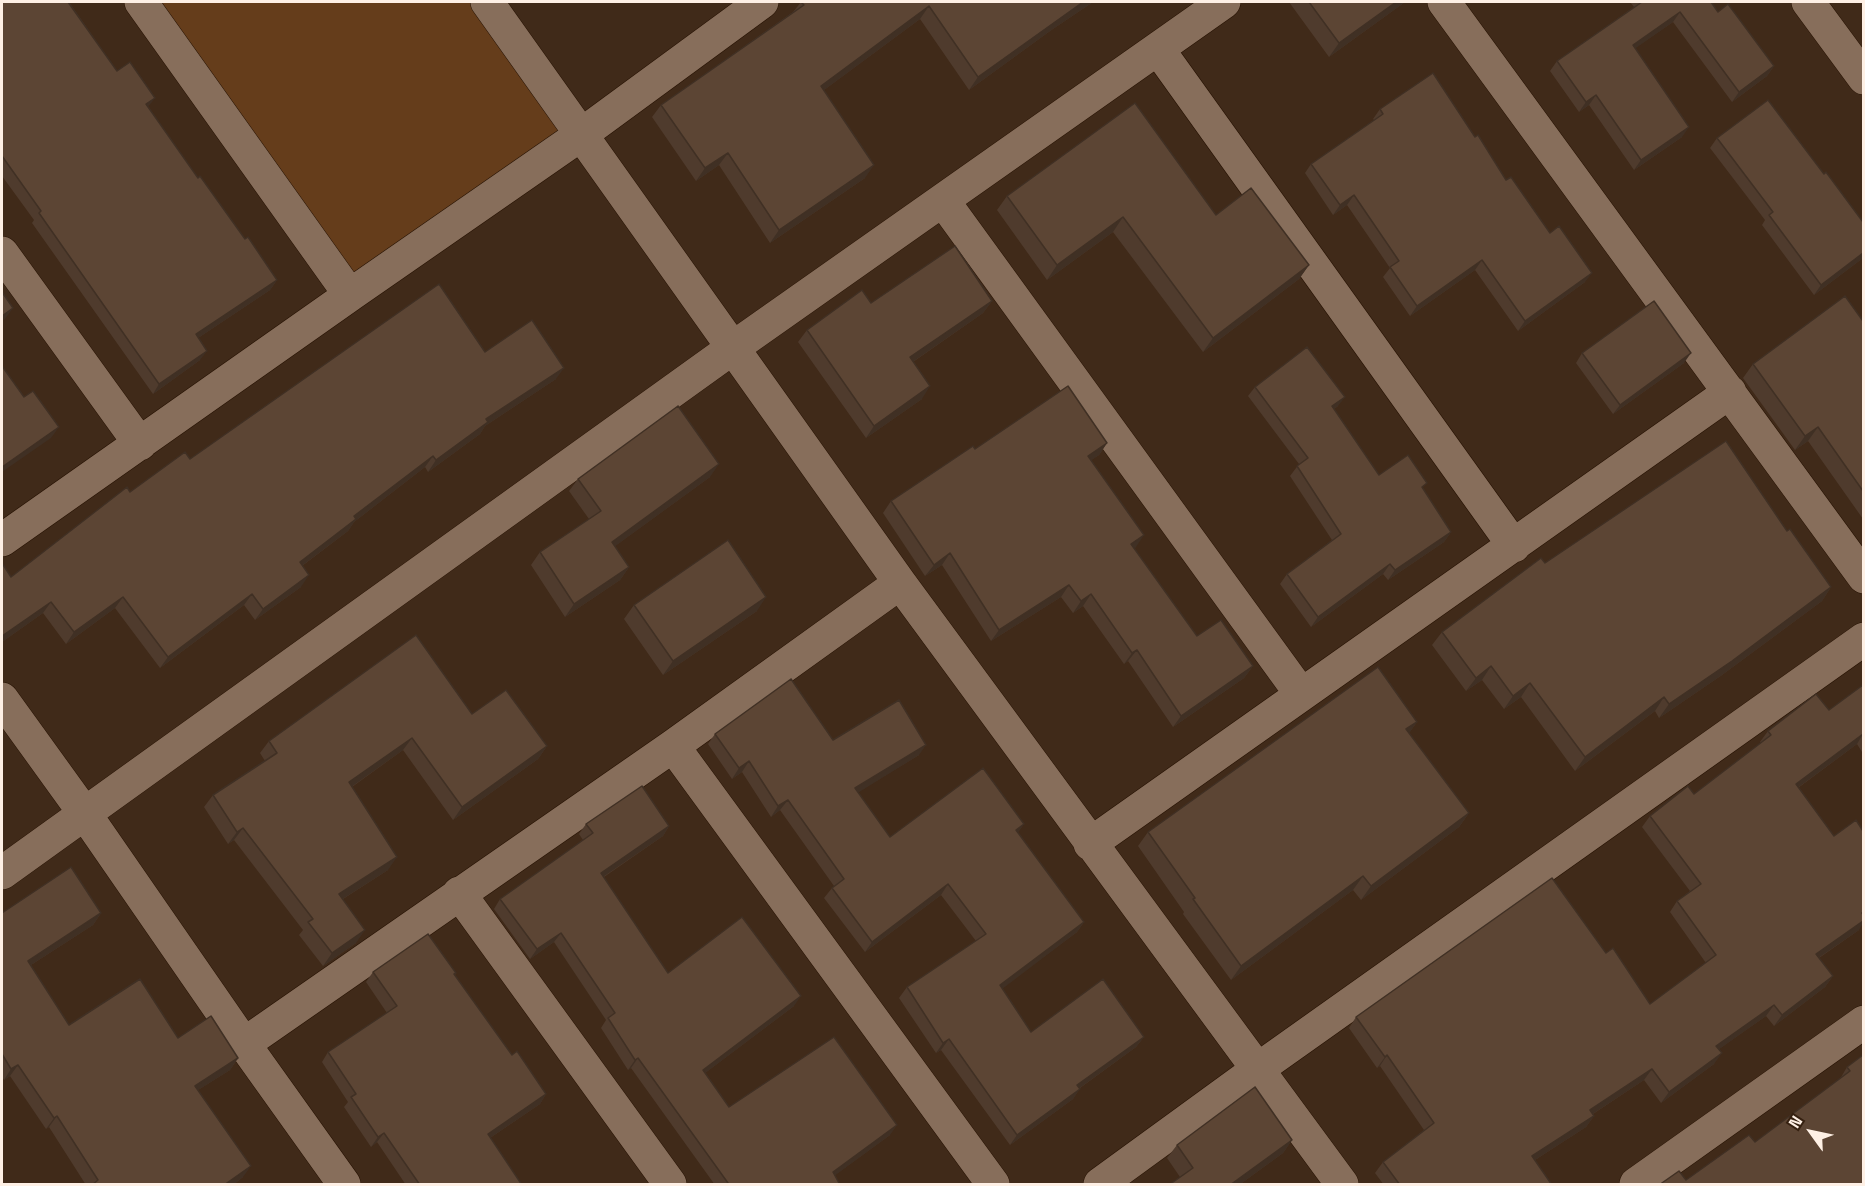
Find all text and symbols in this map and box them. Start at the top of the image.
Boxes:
north arrow [1781,1102,1841,1162]
text: N [1784,1112,1807,1132]

